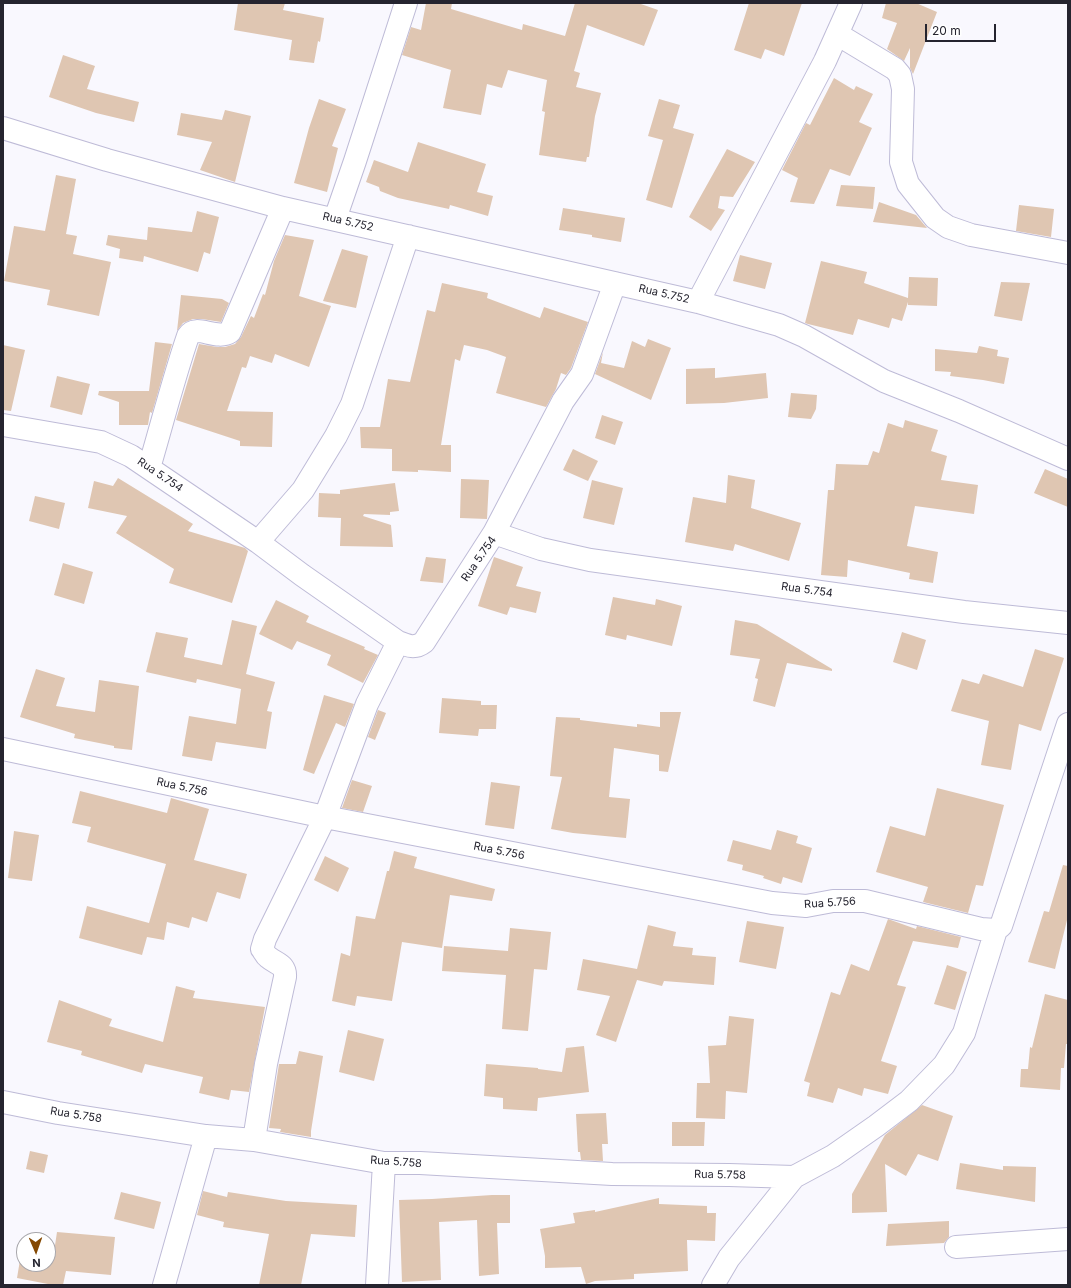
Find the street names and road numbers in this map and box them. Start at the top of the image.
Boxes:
street label: Rua 5.752 [321,210,375,234]
street label: Rua 5.752 [637,282,691,306]
street label: Rua 5.754 [135,455,185,495]
street label: Rua 5.754 [459,534,499,584]
street label: Rua 5.754 [780,580,834,600]
street label: Rua 5.756 [155,775,209,799]
street label: Rua 5.756 [472,840,526,862]
street label: Rua 5.756 [804,895,856,911]
street label: Rua 5.758 [49,1104,103,1126]
street label: Rua 5.758 [370,1154,422,1170]
street label: Rua 5.758 [694,1168,746,1182]

